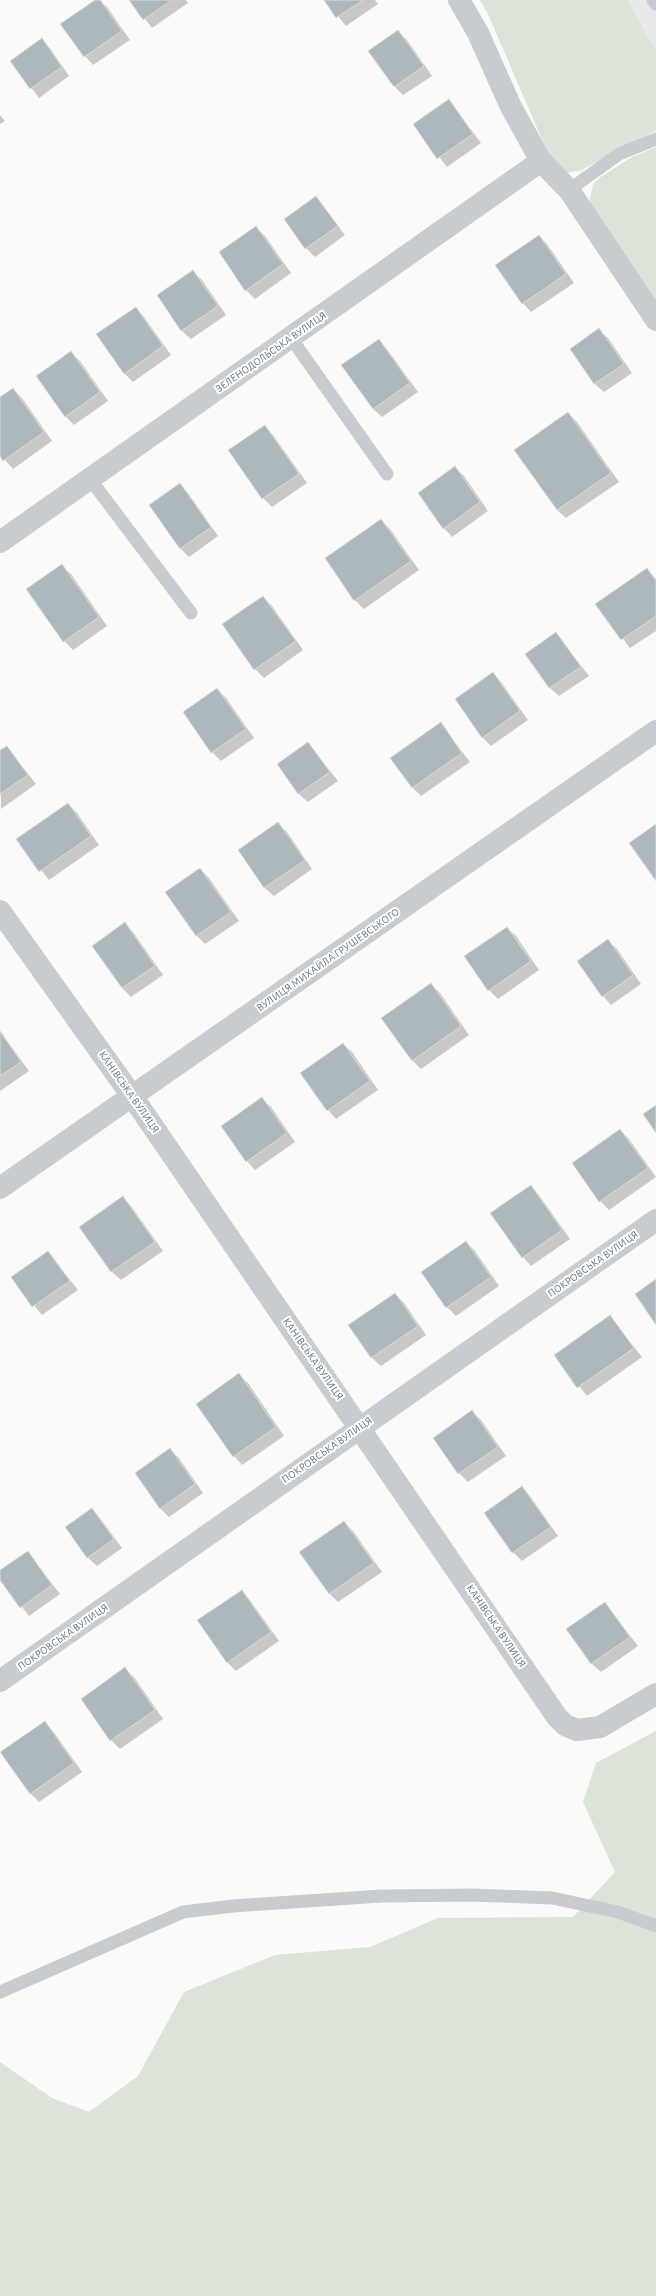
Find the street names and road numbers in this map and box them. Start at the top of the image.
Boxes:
street label: ЗЕЛЕНОДОЛЬСЬКА ВУЛИЦЯ [213,309,329,395]
street label: ВУЛИЦЯ МИХАЙЛА ГРУШЕВСЬКОГО [254,905,402,1015]
street label: КАНІВСЬКА ВУЛИЦЯ [96,1048,162,1136]
street label: ПОКРОВСЬКА ВУЛИЦЯ [545,1228,641,1300]
street label: КАНІВСЬКА ВУЛИЦЯ [280,1315,346,1403]
street label: ПОКРОВСЬКА ВУЛИЦЯ [279,1414,375,1486]
street label: КАНІВСЬКА ВУЛИЦЯ [463,1582,529,1670]
street label: ПОКРОВСЬКА ВУЛИЦЯ [15,1601,111,1673]

